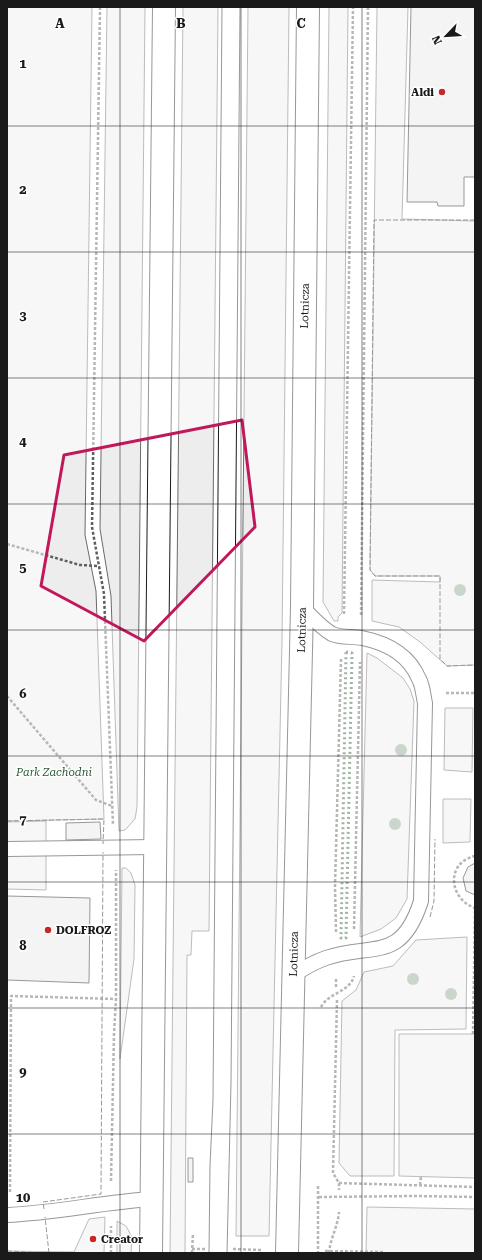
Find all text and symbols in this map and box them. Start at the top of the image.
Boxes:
text: A [55,16,65,31]
text: B [176,16,186,31]
text: C [296,16,306,31]
north arrow [426,16,466,56]
text: N [429,33,445,47]
text: 1 [19,56,27,71]
place label: Aldi [411,86,434,99]
marker: Aldi [437,87,447,97]
text: 2 [19,182,27,197]
street label: Lotnicza [298,283,312,329]
text: 3 [19,308,27,323]
text: 4 [19,434,27,449]
text: 5 [19,560,27,575]
street label: Lotnicza [295,607,309,653]
text: 6 [19,686,27,701]
park label: Park Zachodni [15,766,92,779]
text: 7 [19,812,27,827]
place label: DOLFROZ [56,924,111,937]
marker: DOLFROZ [43,925,53,935]
street label: Lotnicza [287,931,301,977]
text: 8 [19,938,27,953]
text: 9 [19,1064,27,1079]
text: 10 [16,1190,30,1205]
place label: Creator [101,1233,143,1246]
marker: Creator [88,1234,98,1244]

